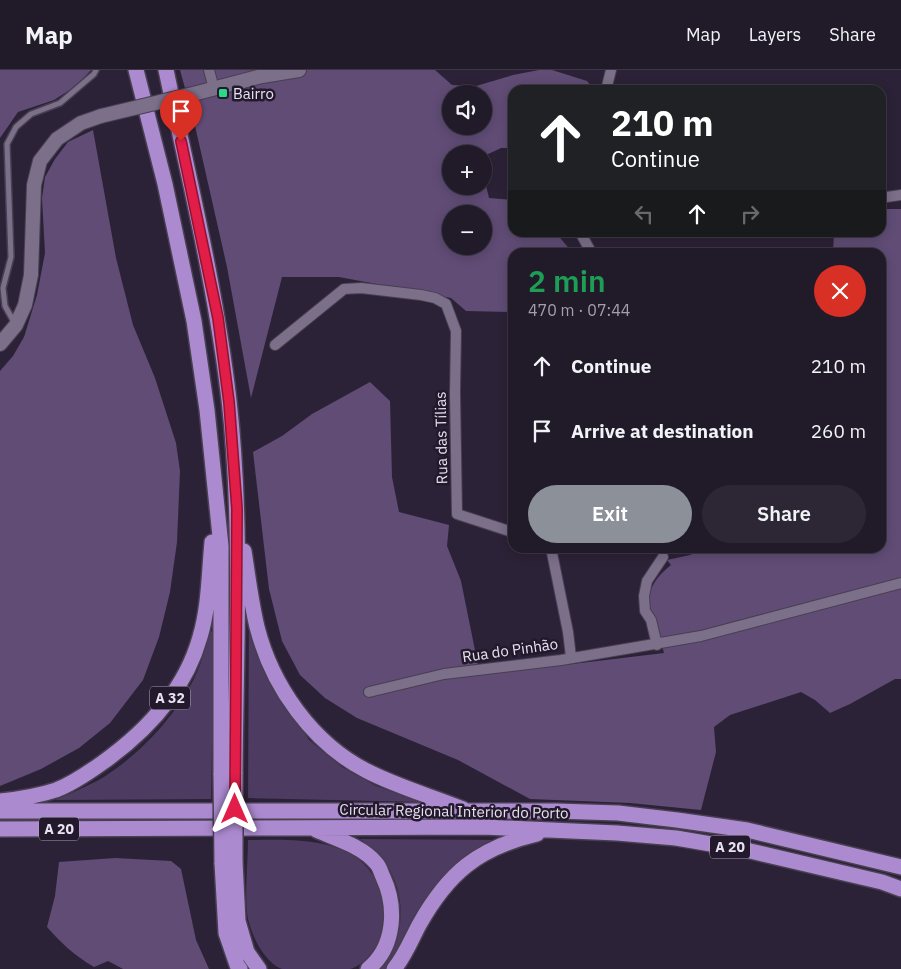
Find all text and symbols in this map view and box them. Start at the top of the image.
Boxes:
text: Map [25,19,73,51]
text: Map [686,23,721,46]
text: Layers [749,23,801,46]
text: Share [829,23,876,46]
place label: Bairro [233,84,274,103]
map controls [442,85,492,255]
button: sound [442,85,492,135]
marker: Bairro [217,87,229,99]
pin [160,90,202,141]
icon: arrive [167,97,195,125]
text: 210 m [611,100,714,146]
icon: ahead [528,105,593,170]
text: Continue [611,144,700,173]
button: + [442,145,492,195]
icon: left [630,200,658,228]
icon: ahead [683,200,711,228]
icon: right [736,200,764,228]
button: − [442,205,492,255]
text: 2 min [528,261,606,300]
button: close [814,265,866,317]
text: 470 m · 07:44 [528,300,630,320]
icon: ahead [528,352,556,380]
text: Continue [571,354,651,378]
text: 210 m [811,354,866,378]
street label: Rua das Tílias [431,391,451,485]
icon: arrive [528,417,556,445]
text: Arrive at destination [571,419,754,443]
text: 260 m [811,419,866,443]
button: Exit [528,485,692,543]
button: Share [702,485,866,543]
street label: Rua do Pinhão [461,634,559,666]
road number: A 32 [150,686,190,710]
position arrow [208,782,260,834]
street label: Circular Regional Interior do Porto [339,800,569,822]
road number: A 20 [39,818,79,841]
road number: A 20 [710,836,750,859]

